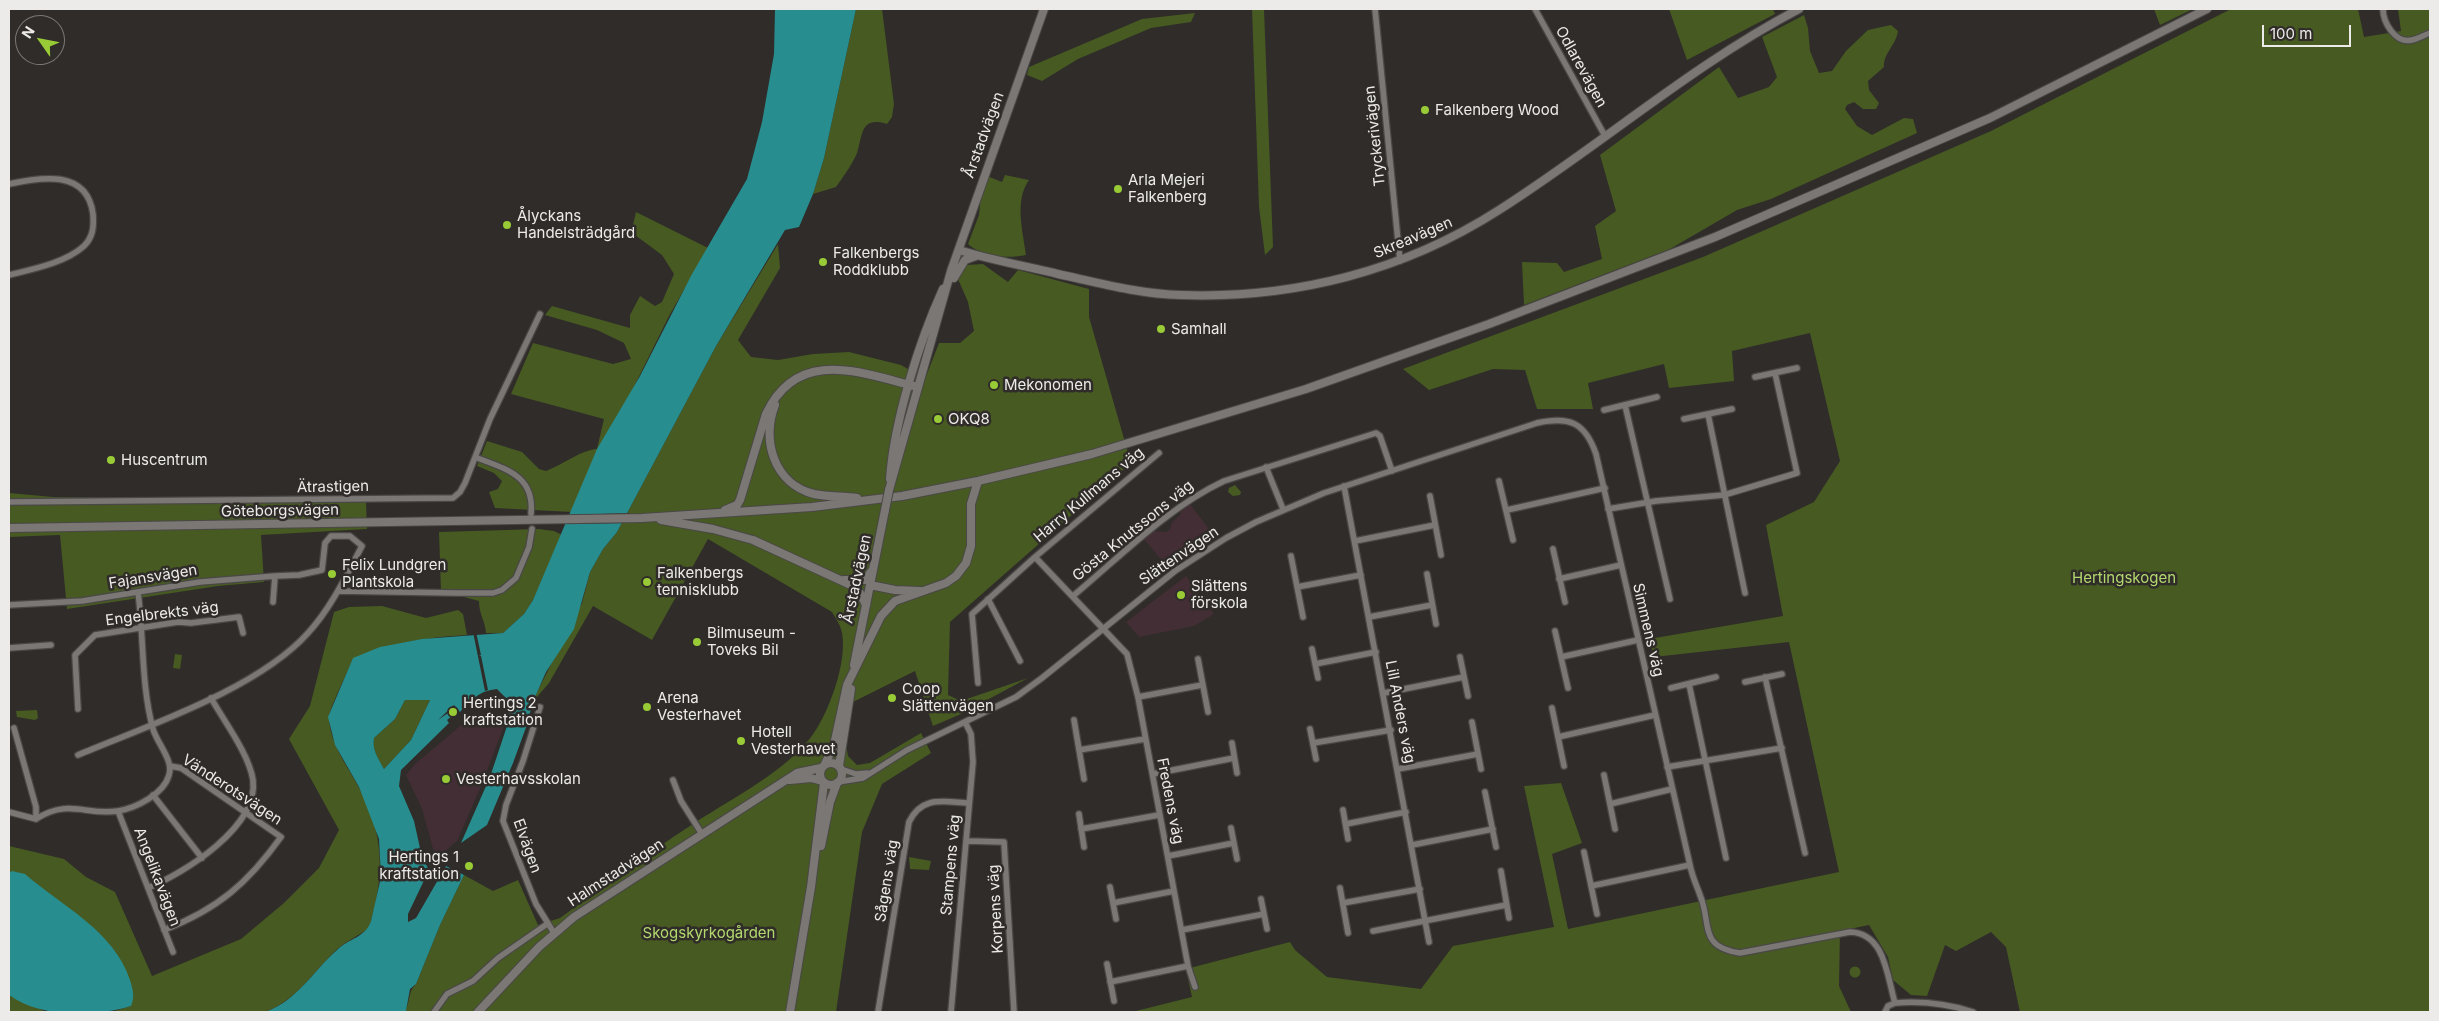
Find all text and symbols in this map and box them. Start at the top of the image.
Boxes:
north arrow [15,15,65,65]
scale bar [2264,15,2353,47]
text: N [18,23,38,41]
street label: Odlarevägen [1551,23,1611,111]
text: 100 m [2270,24,2312,43]
street label: Tryckerivägen [1361,85,1389,187]
street label: Årstadvägen [960,90,1008,180]
place label: Falkenberg Wood [1435,101,1559,119]
marker: Falkenberg Wood [1419,104,1431,116]
place label: Arla Mejeri Falkenberg [1128,171,1207,206]
marker: Arla Mejeri Falkenberg [1112,183,1124,195]
place label: Ålyckans Handelsträdgård [517,207,635,242]
street label: Skreavägen [1371,213,1455,263]
marker: Ålyckans Handelsträdgård [501,219,513,231]
place label: Falkenbergs Roddklubb [833,244,919,279]
marker: Falkenbergs Roddklubb [817,256,829,268]
place label: Samhall [1171,320,1227,338]
marker: Samhall [1155,323,1167,335]
place label: Mekonomen [1004,376,1092,394]
marker: Mekonomen [988,379,1000,391]
place label: OKQ8 [948,410,990,428]
marker: OKQ8 [932,413,944,425]
street label: Harry Kullmans väg [1030,444,1148,546]
place label: Huscentrum [121,451,208,469]
marker: Huscentrum [105,454,117,466]
street label: Ätrastigen [297,477,369,497]
street label: Gösta Knutssons väg [1069,477,1197,585]
street label: Göteborgsvägen [221,501,339,521]
street label: Slättenvägen [1136,523,1222,589]
street label: Årstadvägen [839,533,875,625]
place label: Felix Lundgren Plantskola [342,556,446,591]
street label: Fajansvägen [107,561,199,593]
place label: Falkenbergs tennisklubb [657,564,743,599]
marker: Felix Lundgren Plantskola [326,568,338,580]
park label: Hertingskogen [2072,569,2176,587]
marker: Falkenbergs tennisklubb [641,576,653,588]
place label: Slättens förskola [1191,577,1248,612]
street label: Simmens väg [1629,582,1667,678]
marker: Slättens förskola [1175,589,1187,601]
street label: Engelbrekts väg [104,598,220,630]
place label: Bilmuseum - Toveks Bil [707,624,796,659]
marker: Bilmuseum - Toveks Bil [691,636,703,648]
street label: Lill Anders väg [1381,659,1419,765]
place label: Coop Slättenvägen [902,680,994,715]
place label: Arena Vesterhavet [657,689,741,724]
marker: Coop Slättenvägen [886,692,898,704]
place label: Hertings 2 kraftstation [463,694,543,729]
marker: Arena Vesterhavet [641,701,653,713]
marker: Hertings 2 kraftstation [447,706,459,718]
place label: Hotell Vesterhavet [751,723,835,758]
marker: Hotell Vesterhavet [735,735,747,747]
street label: Vänderotsvägen [179,751,285,829]
street label: Fredens väg [1153,756,1187,846]
place label: Vesterhavsskolan [456,770,581,788]
marker: Vesterhavsskolan [440,773,452,785]
street label: Stampens väg [938,814,964,916]
street label: Elvägen [509,816,545,876]
street label: Angelikavägen [130,825,184,929]
street label: Halmstadvägen [565,835,667,911]
street label: Sågens väg [872,839,902,923]
place label: Hertings 1 kraftstation [379,848,459,883]
marker: Hertings 1 kraftstation [463,860,475,872]
street label: Korpens väg [985,864,1007,954]
park label: Skogskyrkogården [643,924,775,942]

